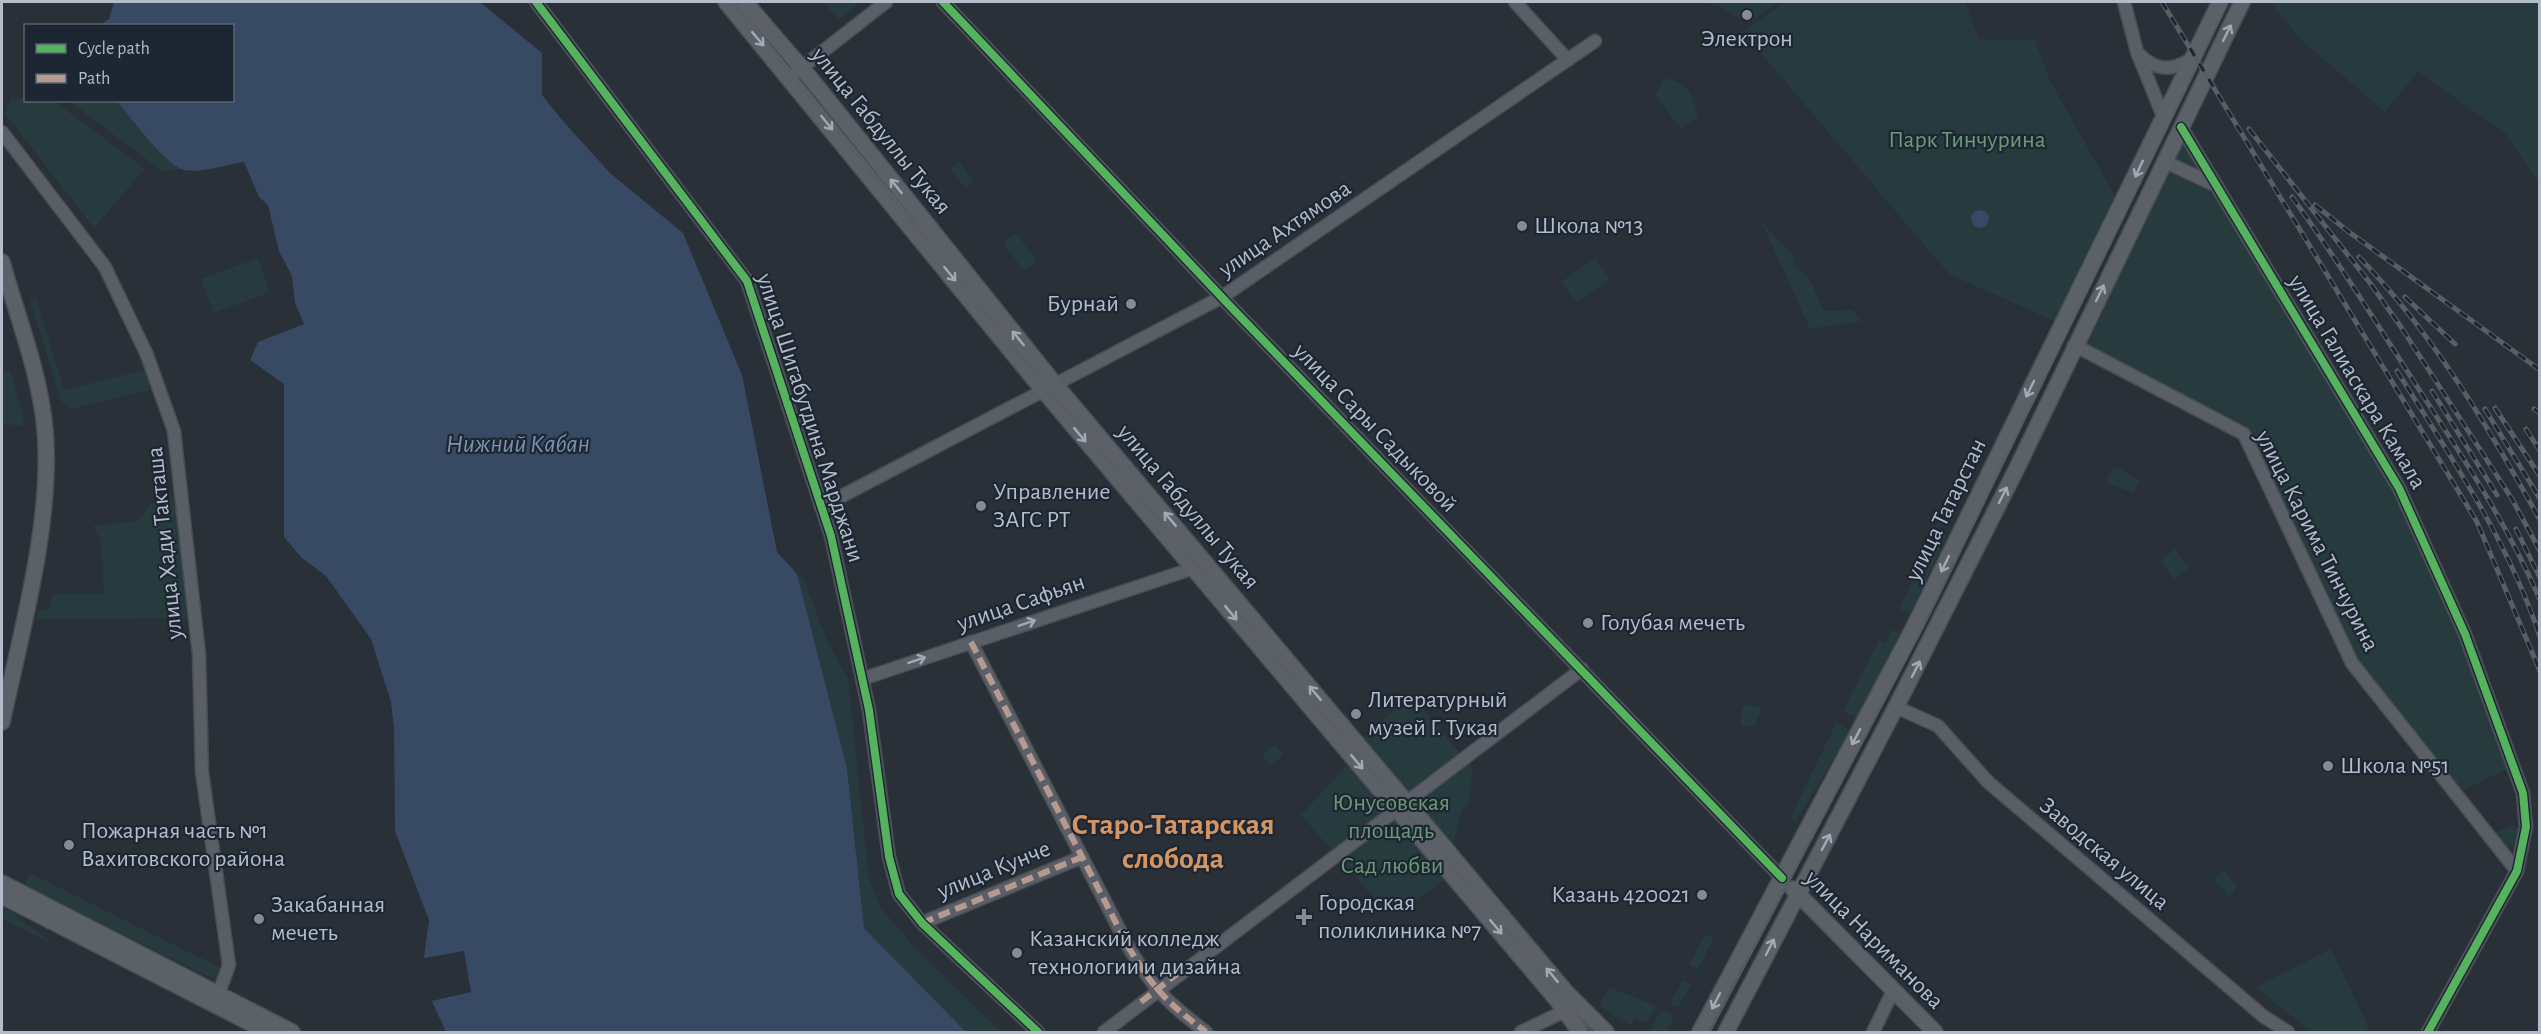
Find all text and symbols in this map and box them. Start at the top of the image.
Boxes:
marker: Электрон [1740,8,1754,22]
legend [24,24,234,102]
one-way arrow [2222,24,2233,42]
place label: Электрон [1701,27,1793,51]
one-way arrow [752,31,765,47]
text: Cycle path [78,40,150,58]
street label: улица Габдуллы Тукая [806,42,955,219]
text: Path [78,70,110,88]
one-way arrow [821,115,834,131]
park label: Парк Тинчурина [1888,128,2046,152]
one-way arrow [2132,160,2144,178]
street label: улица Ахтямова [1214,176,1355,282]
one-way arrow [889,178,902,194]
place label: Школа №13 [1534,214,1643,238]
marker: Школа №13 [1515,219,1529,233]
one-way arrow [943,266,956,282]
street label: улица Шигабутдина Марджани [752,270,868,565]
street label: улица Галиаскара Камала [2283,270,2431,493]
one-way arrow [2095,284,2106,302]
place label: Бурнай [1047,292,1119,316]
marker: Бурнай [1124,297,1138,311]
one-way arrow [1011,330,1024,346]
street label: улица Сары Садыковой [1288,338,1462,517]
one-way arrow [2024,379,2036,397]
street label: улица Габдуллы Тукая [1112,419,1264,594]
street label: улица Карима Тинчурина [2250,426,2383,655]
one-way arrow [1073,427,1087,442]
water label: Нижний Кабан [446,431,590,457]
street label: улица Татарстан [1901,435,1991,586]
street label: улица Хади Такташа [143,446,187,641]
place label: Управление ЗАГС РТ [993,480,1111,532]
one-way arrow [1998,486,2010,504]
marker: Управление ЗАГС РТ [974,499,988,513]
one-way arrow [1163,511,1176,527]
one-way arrow [1938,554,1950,572]
street label: улица Сафьян [953,570,1088,636]
one-way arrow [1224,605,1238,620]
place label: Голубая мечеть [1600,611,1745,635]
marker: Голубая мечеть [1581,616,1595,630]
one-way arrow [1017,617,1036,628]
one-way arrow [907,654,926,665]
one-way arrow [1910,660,1922,678]
one-way arrow [1309,685,1322,701]
place label: Литературный музей Г. Тукая [1368,688,1507,740]
marker: Литературный музей Г. Тукая [1349,707,1363,721]
one-way arrow [1850,728,1861,746]
one-way arrow [1350,754,1363,770]
place label: Школа №51 [2340,754,2450,778]
marker: Школа №51 [2321,759,2335,773]
park label: Юнусовская площадь [1332,791,1450,843]
street label: Заводская улица [2035,793,2173,915]
district label: Старо-Татарская слобода [1071,810,1275,874]
place label: Пожарная часть №1 Вахитовского района [81,819,285,871]
one-way arrow [1820,833,1832,851]
street label: улица Кунче [933,836,1054,904]
marker: Пожарная часть №1 Вахитовского района [62,838,76,852]
park label: Сад любви [1340,854,1444,878]
street label: улица Нариманова [1799,865,1948,1014]
place label: Казань 420021 [1551,883,1690,907]
marker: Казань 420021 [1695,888,1709,902]
place label: Городская поликлиника №7 [1318,891,1481,943]
place label: Закабанная мечеть [271,893,385,945]
marker: Городская поликлиника №7 [1295,908,1313,926]
marker: Закабанная мечеть [252,912,266,926]
one-way arrow [1489,919,1503,934]
place label: Казанский колледж технологии и дизайна [1028,927,1241,979]
one-way arrow [1765,938,1777,956]
marker: Казанский колледж технологии и дизайна [1010,946,1024,960]
one-way arrow [1545,968,1559,983]
one-way arrow [1710,992,1722,1009]

